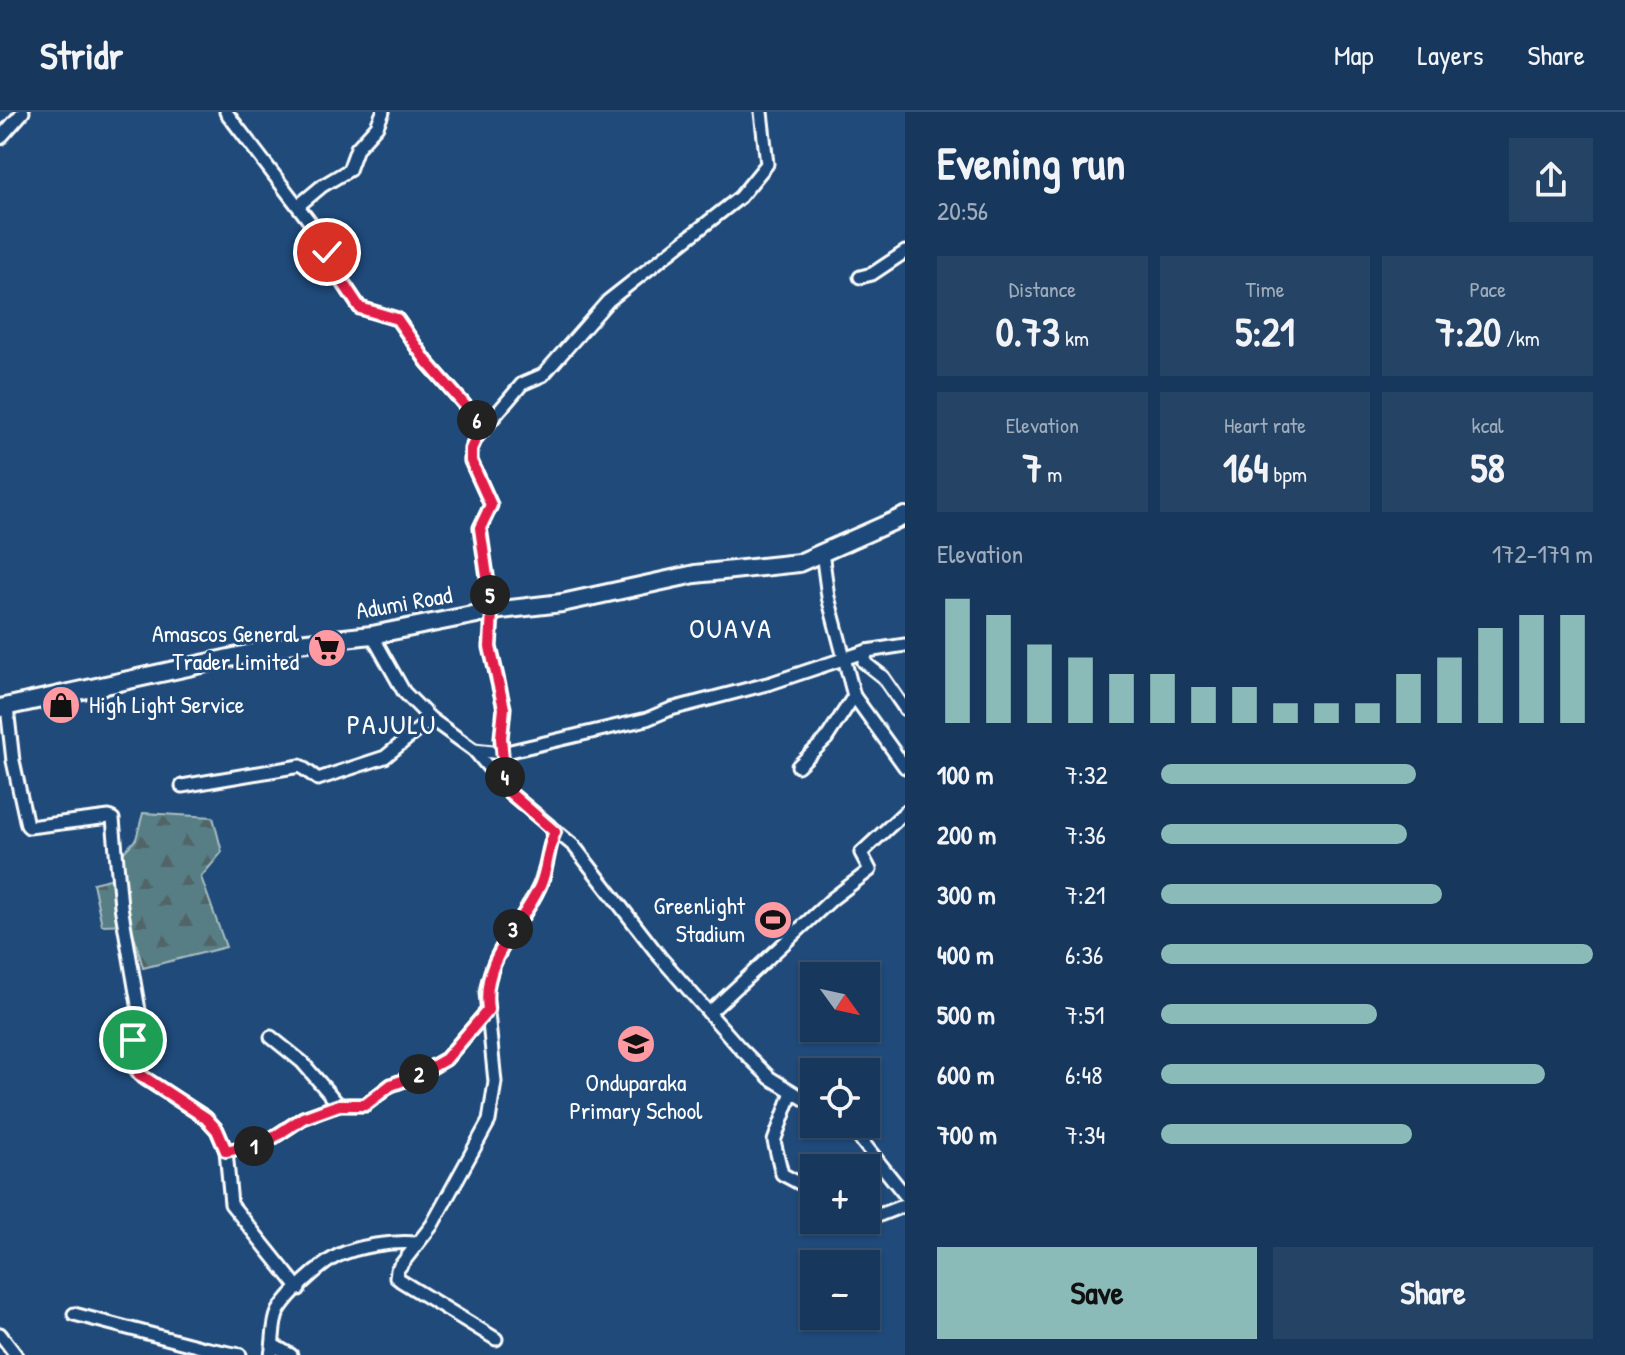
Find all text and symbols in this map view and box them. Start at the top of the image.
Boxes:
text: Stridr [40,29,123,81]
text: Map [1334,36,1374,74]
text: Layers [1418,36,1483,74]
text: Share [1527,36,1585,74]
text: Evening run [937,133,1125,193]
button: share [1509,138,1593,222]
text: 20:56 [937,193,988,228]
pin [293,218,361,286]
icon: check [305,230,349,274]
text: Distance [1009,274,1076,304]
text: Time [1246,274,1284,304]
text: Pace [1469,274,1506,304]
text: 0.73 [996,304,1060,358]
text: 5:21 [1235,304,1295,358]
text: 7:20 [1436,304,1501,358]
text: km [1060,323,1089,353]
text: /km [1501,323,1540,353]
pin: 6 [457,400,497,440]
text: 6 [473,405,481,435]
text: Elevation [1006,410,1079,440]
text: Heart rate [1224,410,1306,440]
text: kcal [1472,410,1504,440]
text: 7 [1022,440,1042,494]
text: 164 [1223,440,1268,494]
text: 58 [1471,440,1505,494]
text: m [1042,459,1062,489]
text: bpm [1268,459,1307,489]
text: Elevation [937,536,1023,571]
text: 172–179 m [1492,536,1593,571]
pin: 5 [470,575,510,615]
street label: Adumi Road [353,578,454,626]
text: 5 [485,580,495,610]
district label: OUAVA [689,609,773,647]
place label: Amascos General Trader Limited [152,617,300,677]
supermarket icon: Amascos General Trader Limited [306,627,348,669]
shop icon: High Light Service [40,684,82,726]
place label: High Light Service [89,688,245,720]
district label: PAJULU [347,705,437,743]
pin: 4 [485,757,525,797]
text: 100 m [937,757,993,792]
text: 7:32 [1065,757,1108,792]
text: 4 [501,762,509,792]
text: 200 m [937,817,996,852]
text: 7:36 [1065,817,1106,852]
text: 300 m [937,877,996,912]
text: 7:21 [1065,877,1106,912]
place label: Greenlight Stadium [654,889,746,949]
sports icon: Greenlight Stadium [752,899,794,941]
pin: 3 [493,909,533,949]
text: 3 [508,914,518,944]
text: 400 m [937,937,994,972]
text: 6:36 [1065,937,1103,972]
north arrow [800,962,880,1042]
map controls [800,962,880,1330]
text: 500 m [937,997,995,1032]
text: 7:51 [1065,997,1104,1032]
pin [99,1006,167,1074]
icon: arrive [111,1018,155,1062]
school or university icon: Onduparaka Primary School [615,1023,657,1065]
pin: 2 [399,1054,439,1094]
text: 600 m [937,1057,994,1092]
text: 6:48 [1065,1057,1102,1092]
button: locate [800,1058,880,1138]
text: 2 [414,1059,424,1089]
place label: Onduparaka Primary School [570,1066,703,1126]
text: 700 m [937,1117,997,1152]
text: 7:34 [1065,1117,1105,1152]
pin: 1 [234,1126,274,1166]
text: 1 [250,1131,258,1161]
button: + [800,1154,880,1234]
button: Save [937,1247,1257,1339]
button: Share [1273,1247,1593,1339]
button: − [800,1250,880,1330]

